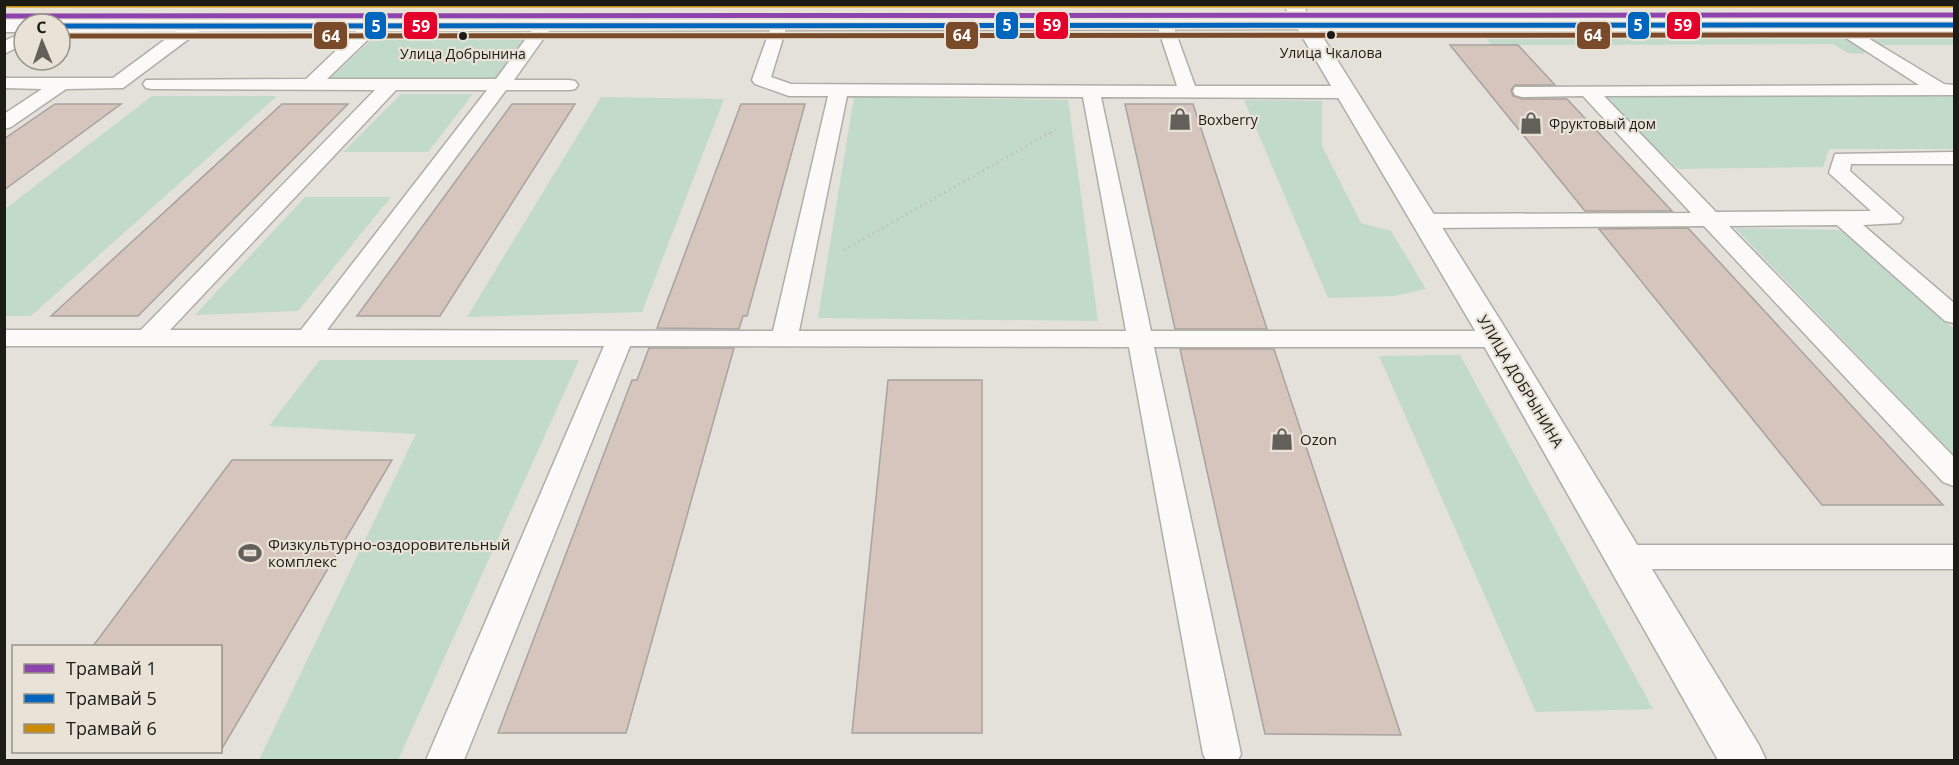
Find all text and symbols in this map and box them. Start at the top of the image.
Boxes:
line badge: 5 [364,11,387,40]
line badge: 59 [403,11,438,40]
line badge: 5 [995,11,1019,40]
line badge: 59 [1035,11,1069,40]
line badge: 5 [1627,11,1650,40]
line badge: 59 [1666,11,1701,40]
north arrow [12,12,72,72]
text: 5 [1002,14,1012,36]
text: 59 [1043,14,1061,36]
text: 5 [1633,14,1643,36]
text: 59 [1674,14,1692,36]
text: 5 [371,15,381,37]
text: 59 [412,15,430,37]
text: С [36,16,47,38]
line badge: 64 [313,21,348,50]
line badge: 64 [945,21,979,50]
line badge: 64 [1576,21,1611,50]
text: 64 [953,24,971,46]
text: 64 [1584,24,1602,46]
text: 64 [322,25,340,47]
marker: Улица Чкалова [1325,29,1337,41]
marker: Улица Добрынина [457,30,469,42]
place label: Улица Чкалова [1280,43,1382,62]
place label: Улица Добрынина [400,44,526,63]
shop icon: Boxberry [1167,106,1193,132]
place label: Boxberry [1198,110,1259,129]
shop icon: Фруктовый дом [1518,110,1544,136]
place label: Фруктовый дом [1549,114,1656,133]
street label: УЛИЦА ДОБРЫНИНА [1473,311,1569,452]
shop icon: Ozon [1269,426,1295,452]
place label: Ozon [1300,429,1337,449]
place label: Физкультурно-оздоровительный комплекс [268,534,510,571]
sports icon: Физкультурно-оздоровительный комплекс [237,540,263,566]
legend [12,645,222,753]
text: Трамвай 1 [66,656,157,680]
text: Трамвай 5 [66,686,157,710]
text: Трамвай 6 [66,716,157,740]

